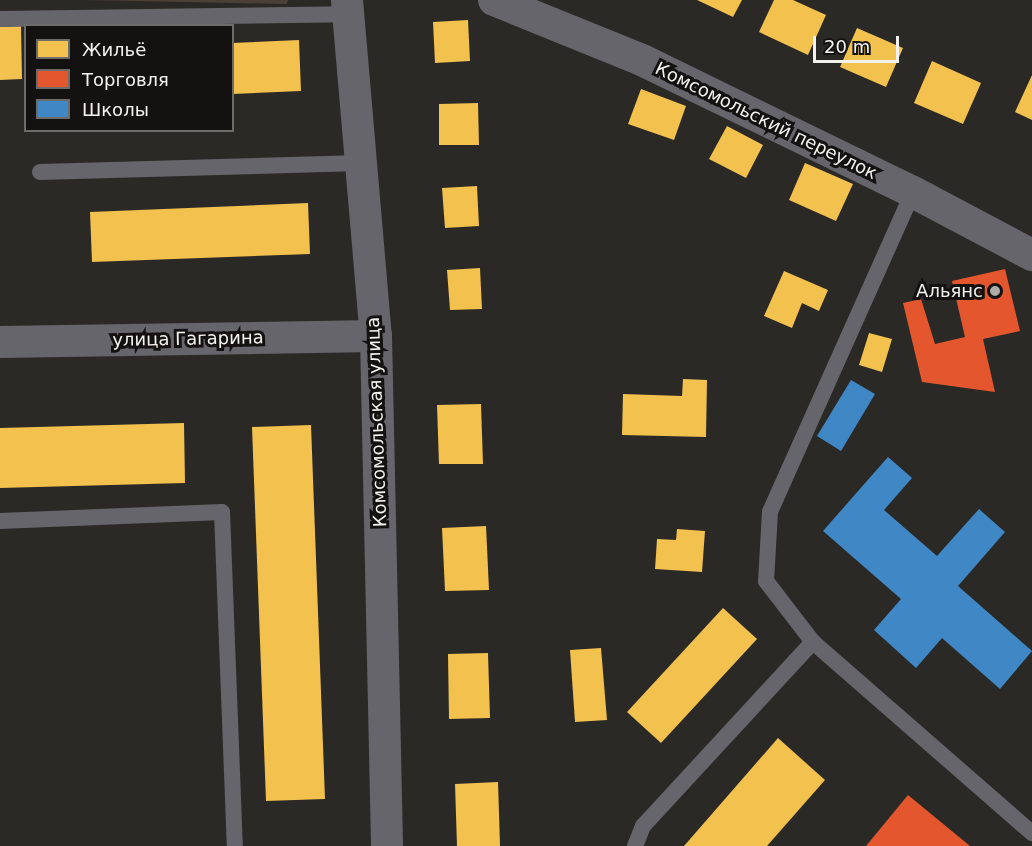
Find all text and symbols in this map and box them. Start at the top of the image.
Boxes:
legend [24,24,234,132]
scale bar [816,24,902,62]
text: 20 m [824,36,870,57]
text: Жильё [82,39,146,60]
street label: Комсомольский переулок [651,58,881,184]
text: Торговля [82,69,169,90]
text: Школы [82,99,149,120]
place label: Альянс [916,280,983,302]
marker: Альянс [988,284,1002,298]
street label: Комсомольская улица [363,316,391,528]
street label: улица Гагарина [112,327,264,351]

